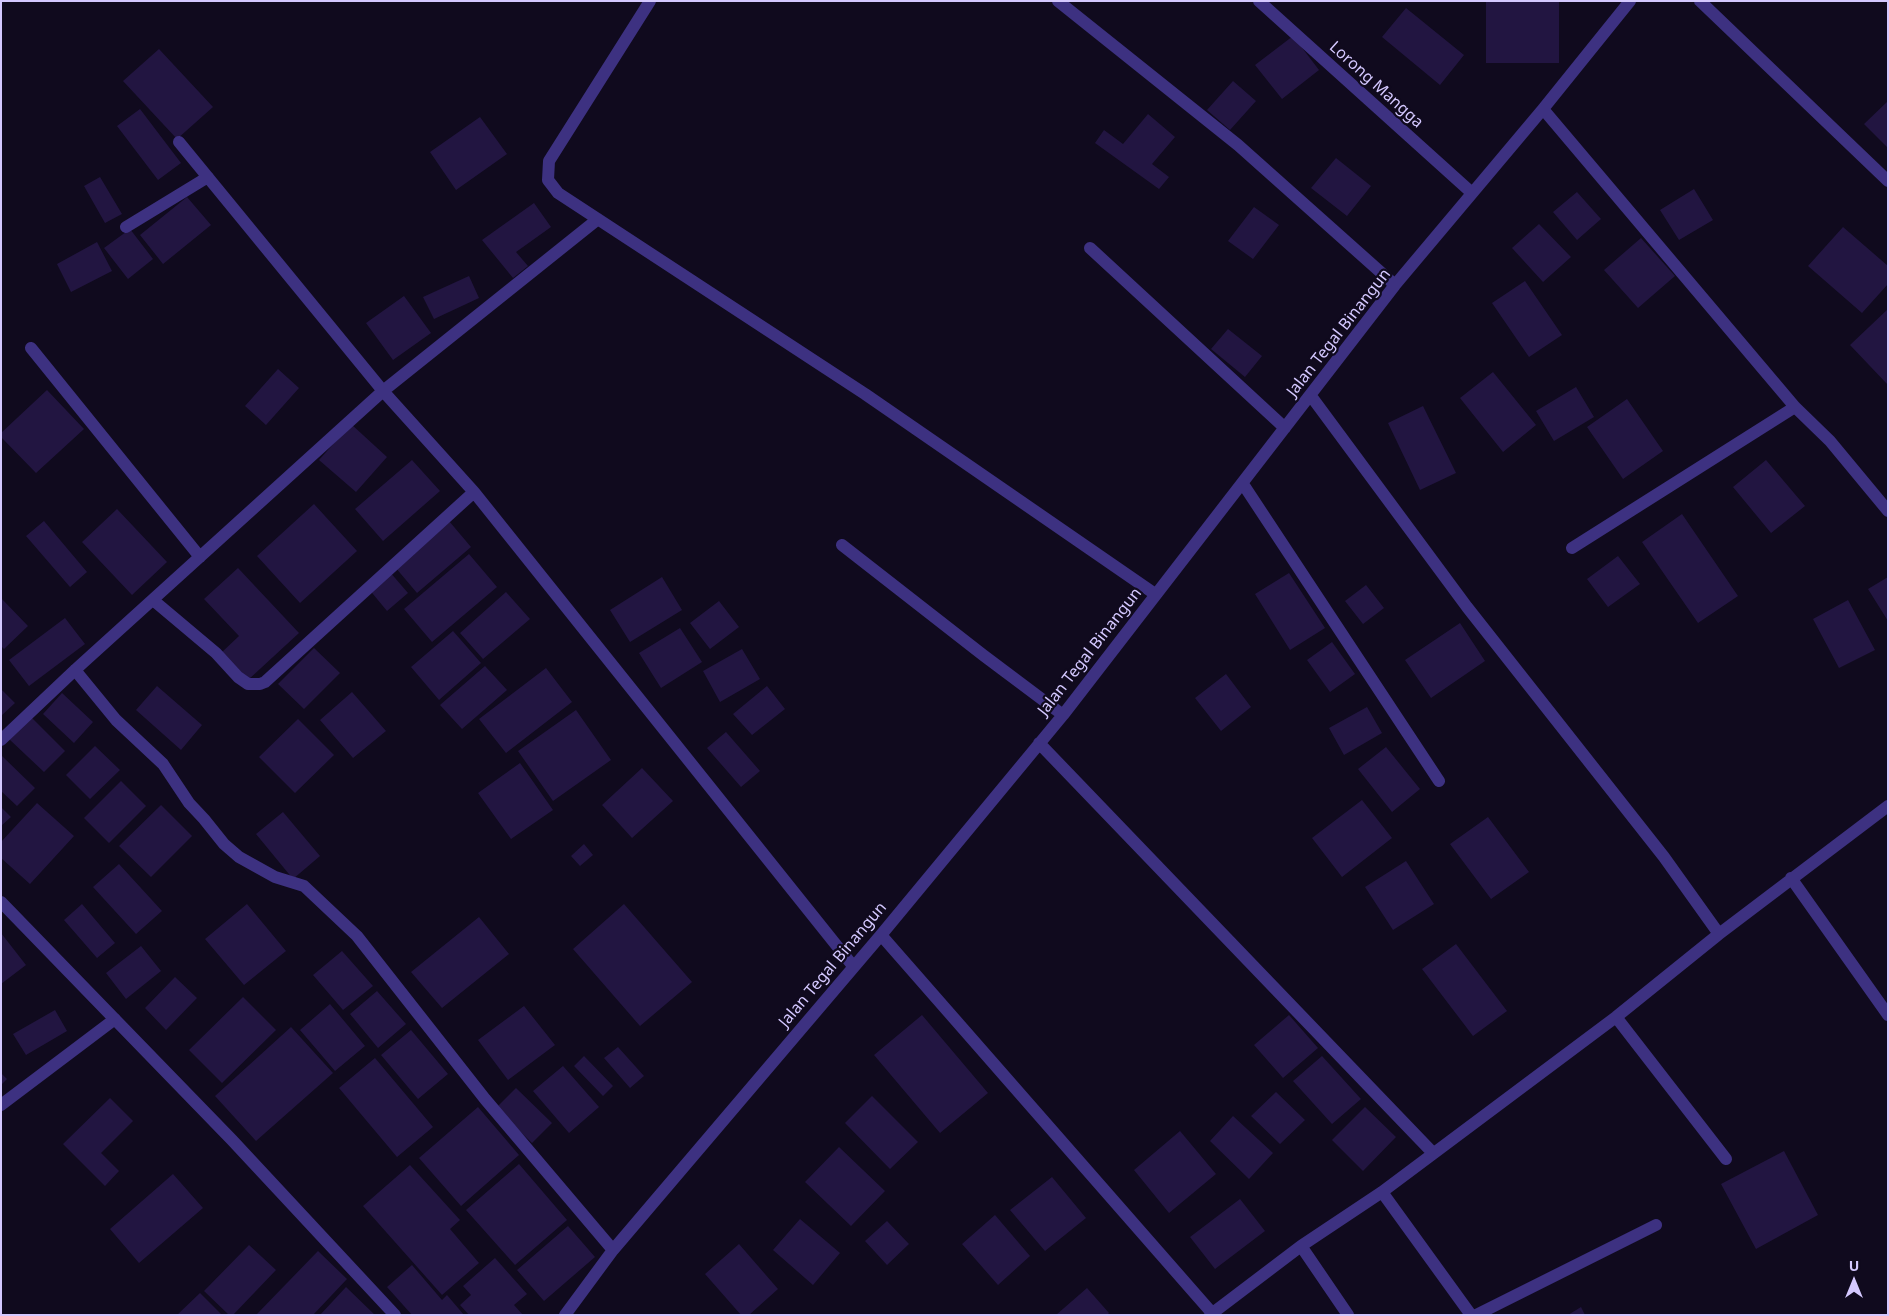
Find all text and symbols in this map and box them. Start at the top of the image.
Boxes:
street label: Lorong Mangga [1325,38,1427,132]
street label: Jalan Tegal Binangun [1283,265,1395,401]
street label: Jalan Tegal Binangun [1034,584,1146,720]
street label: Jalan Tegal Binangun [775,899,891,1031]
north arrow [1829,1256,1879,1306]
text: U [1849,1256,1859,1275]

